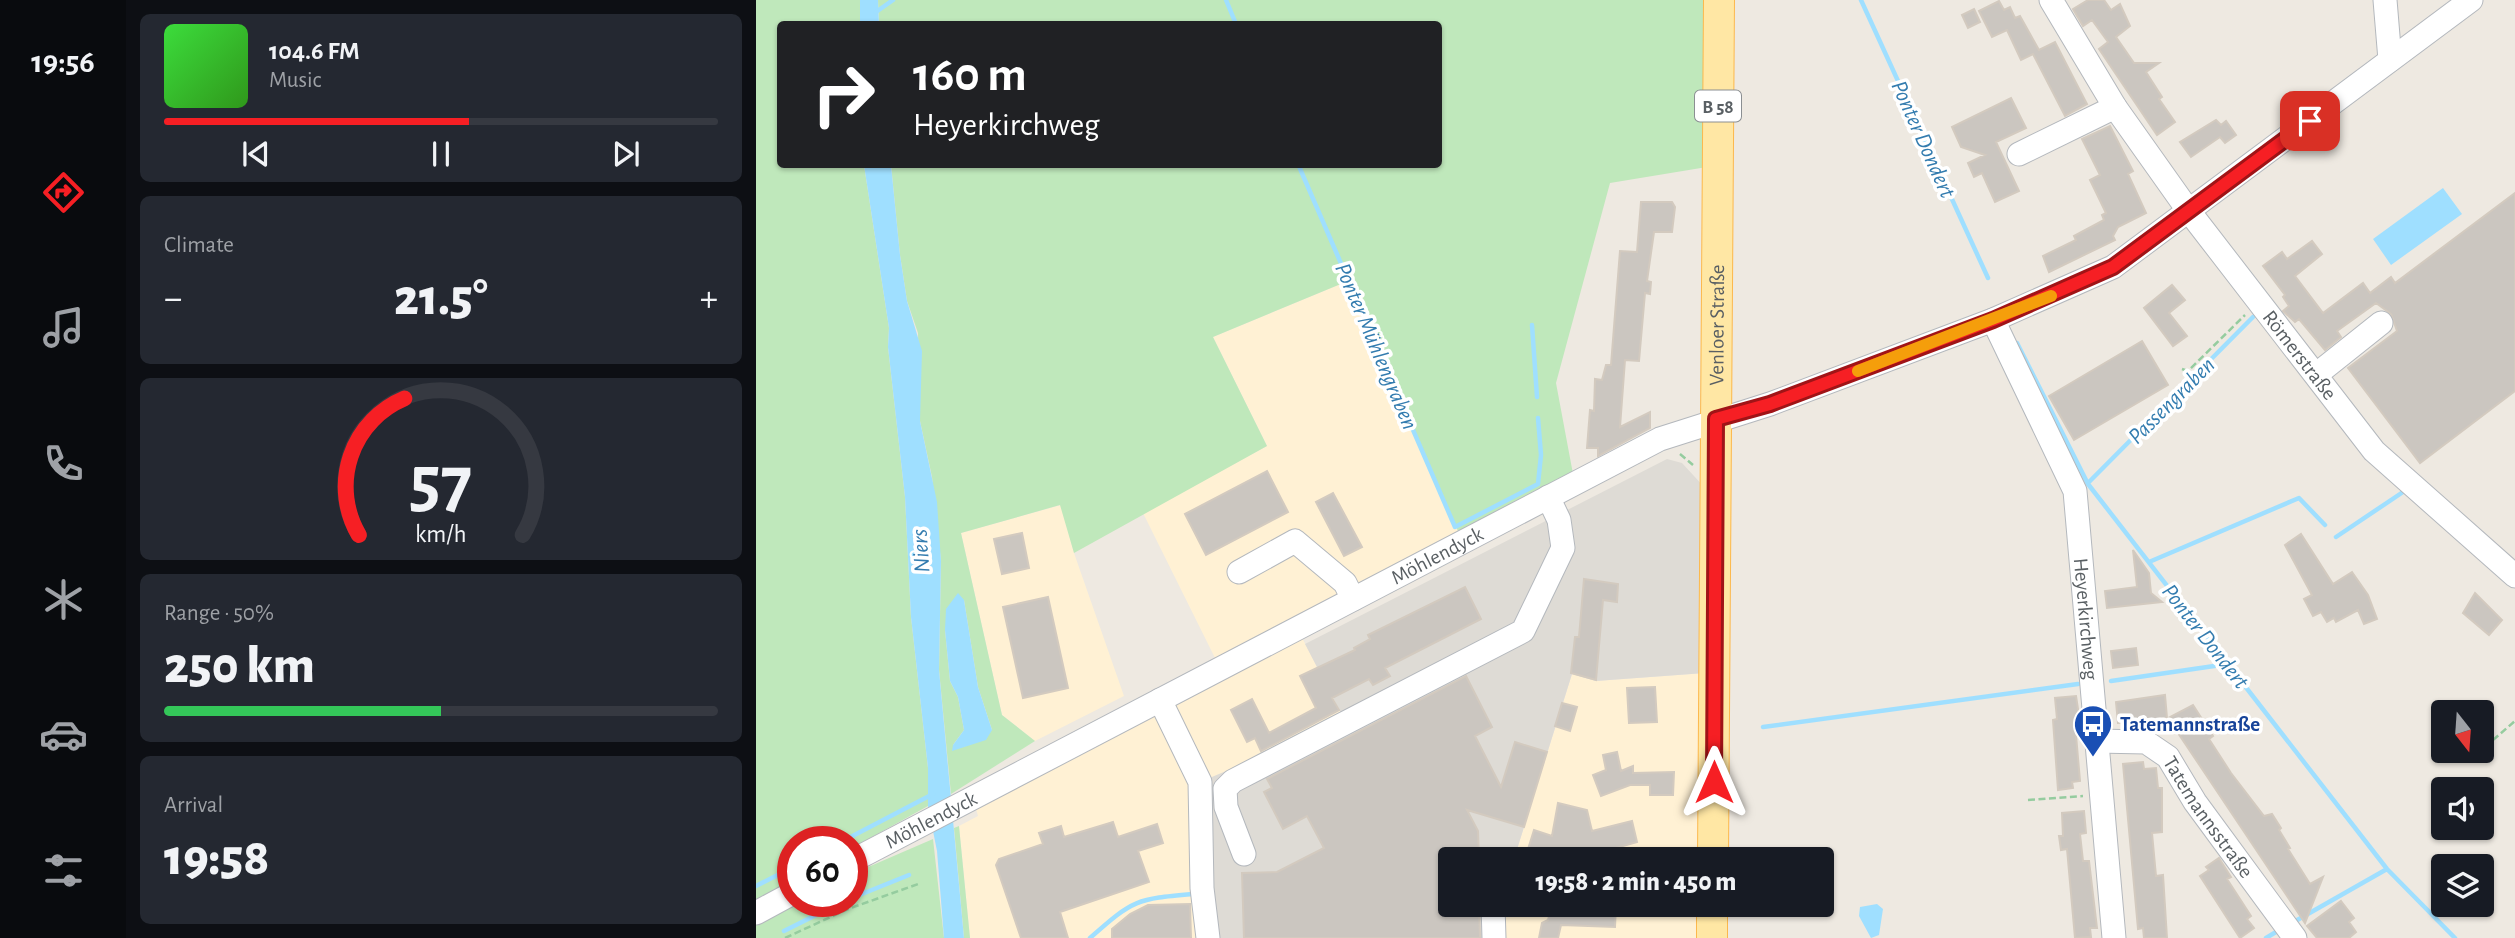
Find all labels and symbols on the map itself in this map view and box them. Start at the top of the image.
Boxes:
water label: Ponter Dondert [1887,77,1959,202]
road number: B 58 [1695,90,1741,122]
pin [2280,91,2340,151]
water label: Ponter Mühlengraben [1330,260,1421,433]
street label: Venloer Straße [1706,264,1728,386]
street label: Römerstraße [2259,307,2340,404]
water label: Passengraben [2124,353,2220,449]
street label: Möhlendyck [1388,523,1487,588]
water label: Niers [909,528,934,573]
street label: Heyerkirchweg [2070,557,2102,682]
water label: Ponter Dondert [2157,580,2253,694]
north arrow [2431,700,2494,763]
bus stop icon: Tatemannstraße [2072,703,2114,758]
place label: Tatemannstraße [2120,714,2260,735]
position arrow [1677,745,1751,819]
street label: Tatemannsstraße [2159,753,2257,882]
street label: Möhlendyck [882,788,981,853]
speed limit sign: 60 [777,826,868,917]

